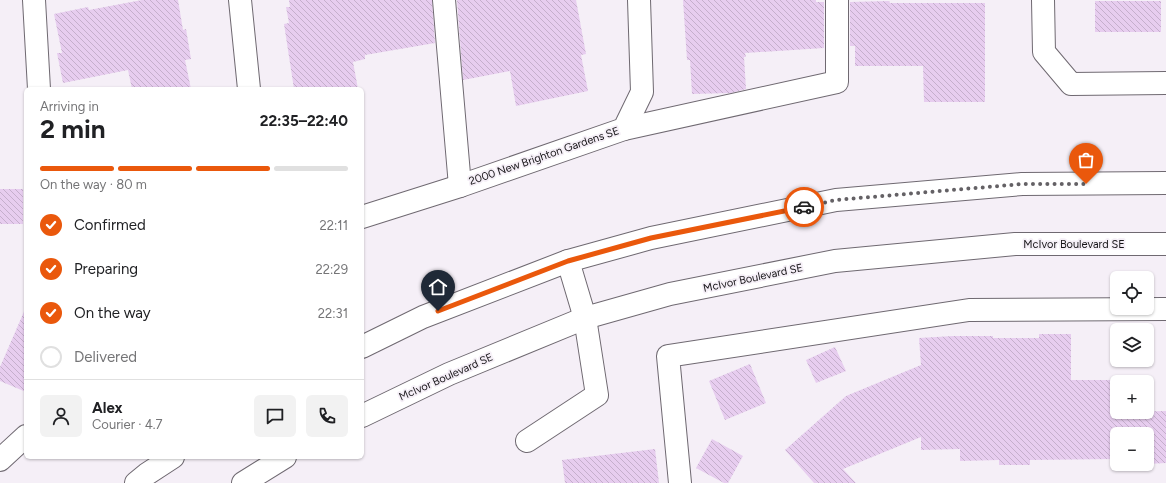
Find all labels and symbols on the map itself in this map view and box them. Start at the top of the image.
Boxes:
street label: 2000 New Brighton Gardens SE [467,124,621,188]
pin [1069,143,1103,184]
courier [784,187,824,227]
street label: McIvor Boulevard SE [1023,238,1125,251]
street label: McIvor Boulevard SE [702,261,804,295]
pin [421,270,455,311]
street label: McIvor Boulevard SE [397,350,495,404]

